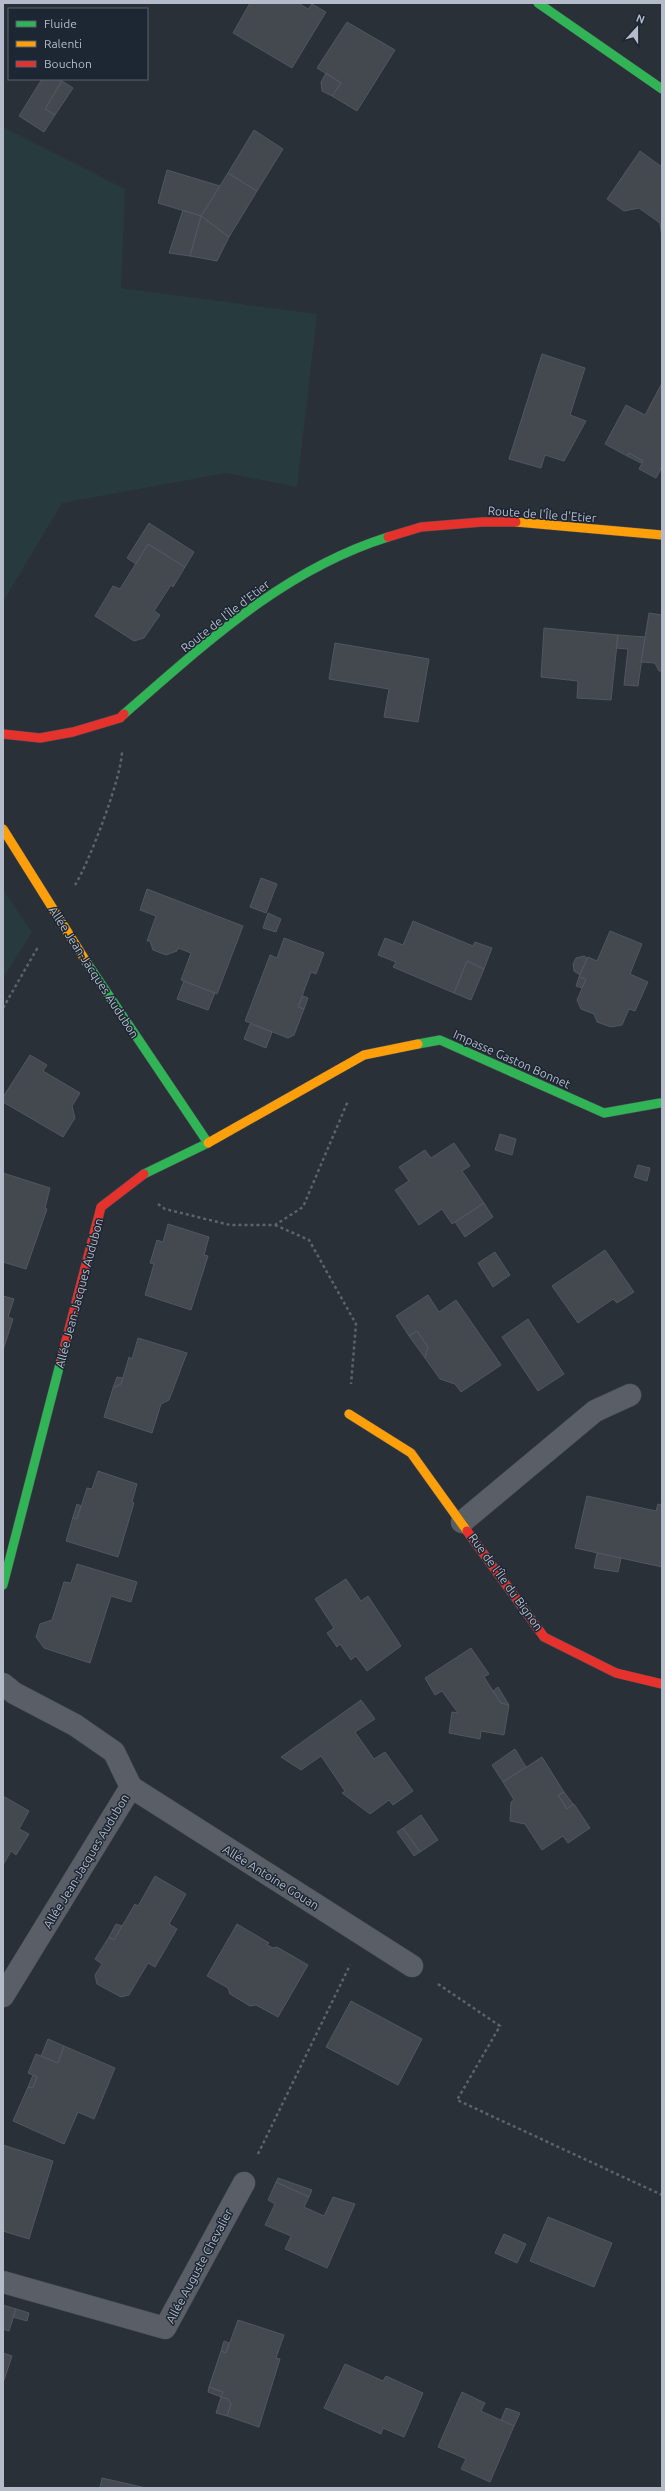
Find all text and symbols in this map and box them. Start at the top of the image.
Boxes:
legend [8,8,148,80]
north arrow [617,8,657,48]
text: N [635,12,647,26]
text: Fluide [44,17,77,30]
text: Ralenti [44,37,82,50]
text: Bouchon [44,57,92,70]
street label: Route de l'Île d'Etier [487,504,597,524]
street label: Route de l'Île d'Etier [178,577,272,655]
street label: Allée Jean-Jacques Audubon [47,904,141,1040]
street label: Impasse Gaston Bonnet [451,1027,573,1091]
street label: Allée Jean-Jacques Audubon [53,1217,105,1369]
street label: Rue de l'Île du Bignon [467,1531,545,1633]
street label: Allée Jean-Jacques Audubon [41,1791,131,1931]
street label: Allée Antoine Gouan [221,1842,321,1912]
street label: Allée Auguste Chevalier [163,2206,235,2325]

